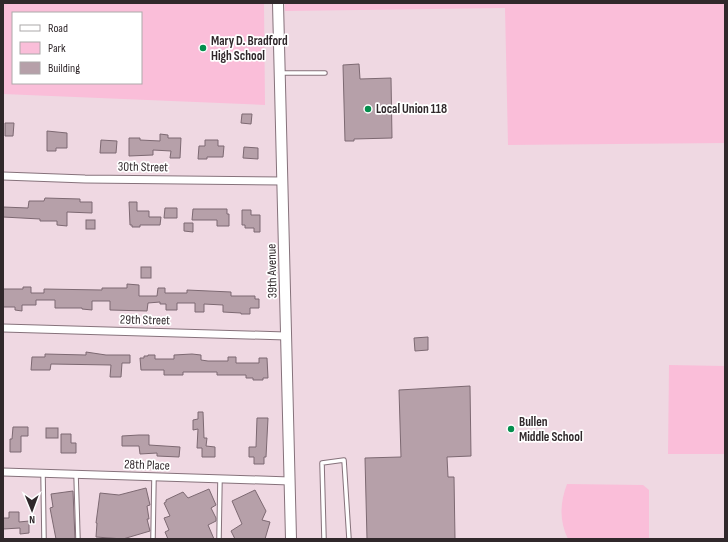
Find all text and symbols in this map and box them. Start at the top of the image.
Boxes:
legend [12,12,142,84]
text: Road [48,21,68,36]
place label: Mary D. Bradford High School [211,33,288,64]
text: Park [48,41,66,56]
marker: Mary D. Bradford High School [198,43,208,53]
text: Building [48,61,80,76]
place label: Local Union 118 [376,101,447,117]
marker: Local Union 118 [363,104,373,114]
street label: 30th Street [118,159,168,175]
street label: 39th Avenue [264,244,280,298]
street label: 29th Street [120,312,170,328]
place label: Bullen Middle School [519,414,583,445]
marker: Bullen Middle School [506,424,516,434]
street label: 28th Place [124,456,170,474]
north arrow [12,490,52,530]
text: N [29,513,35,526]

